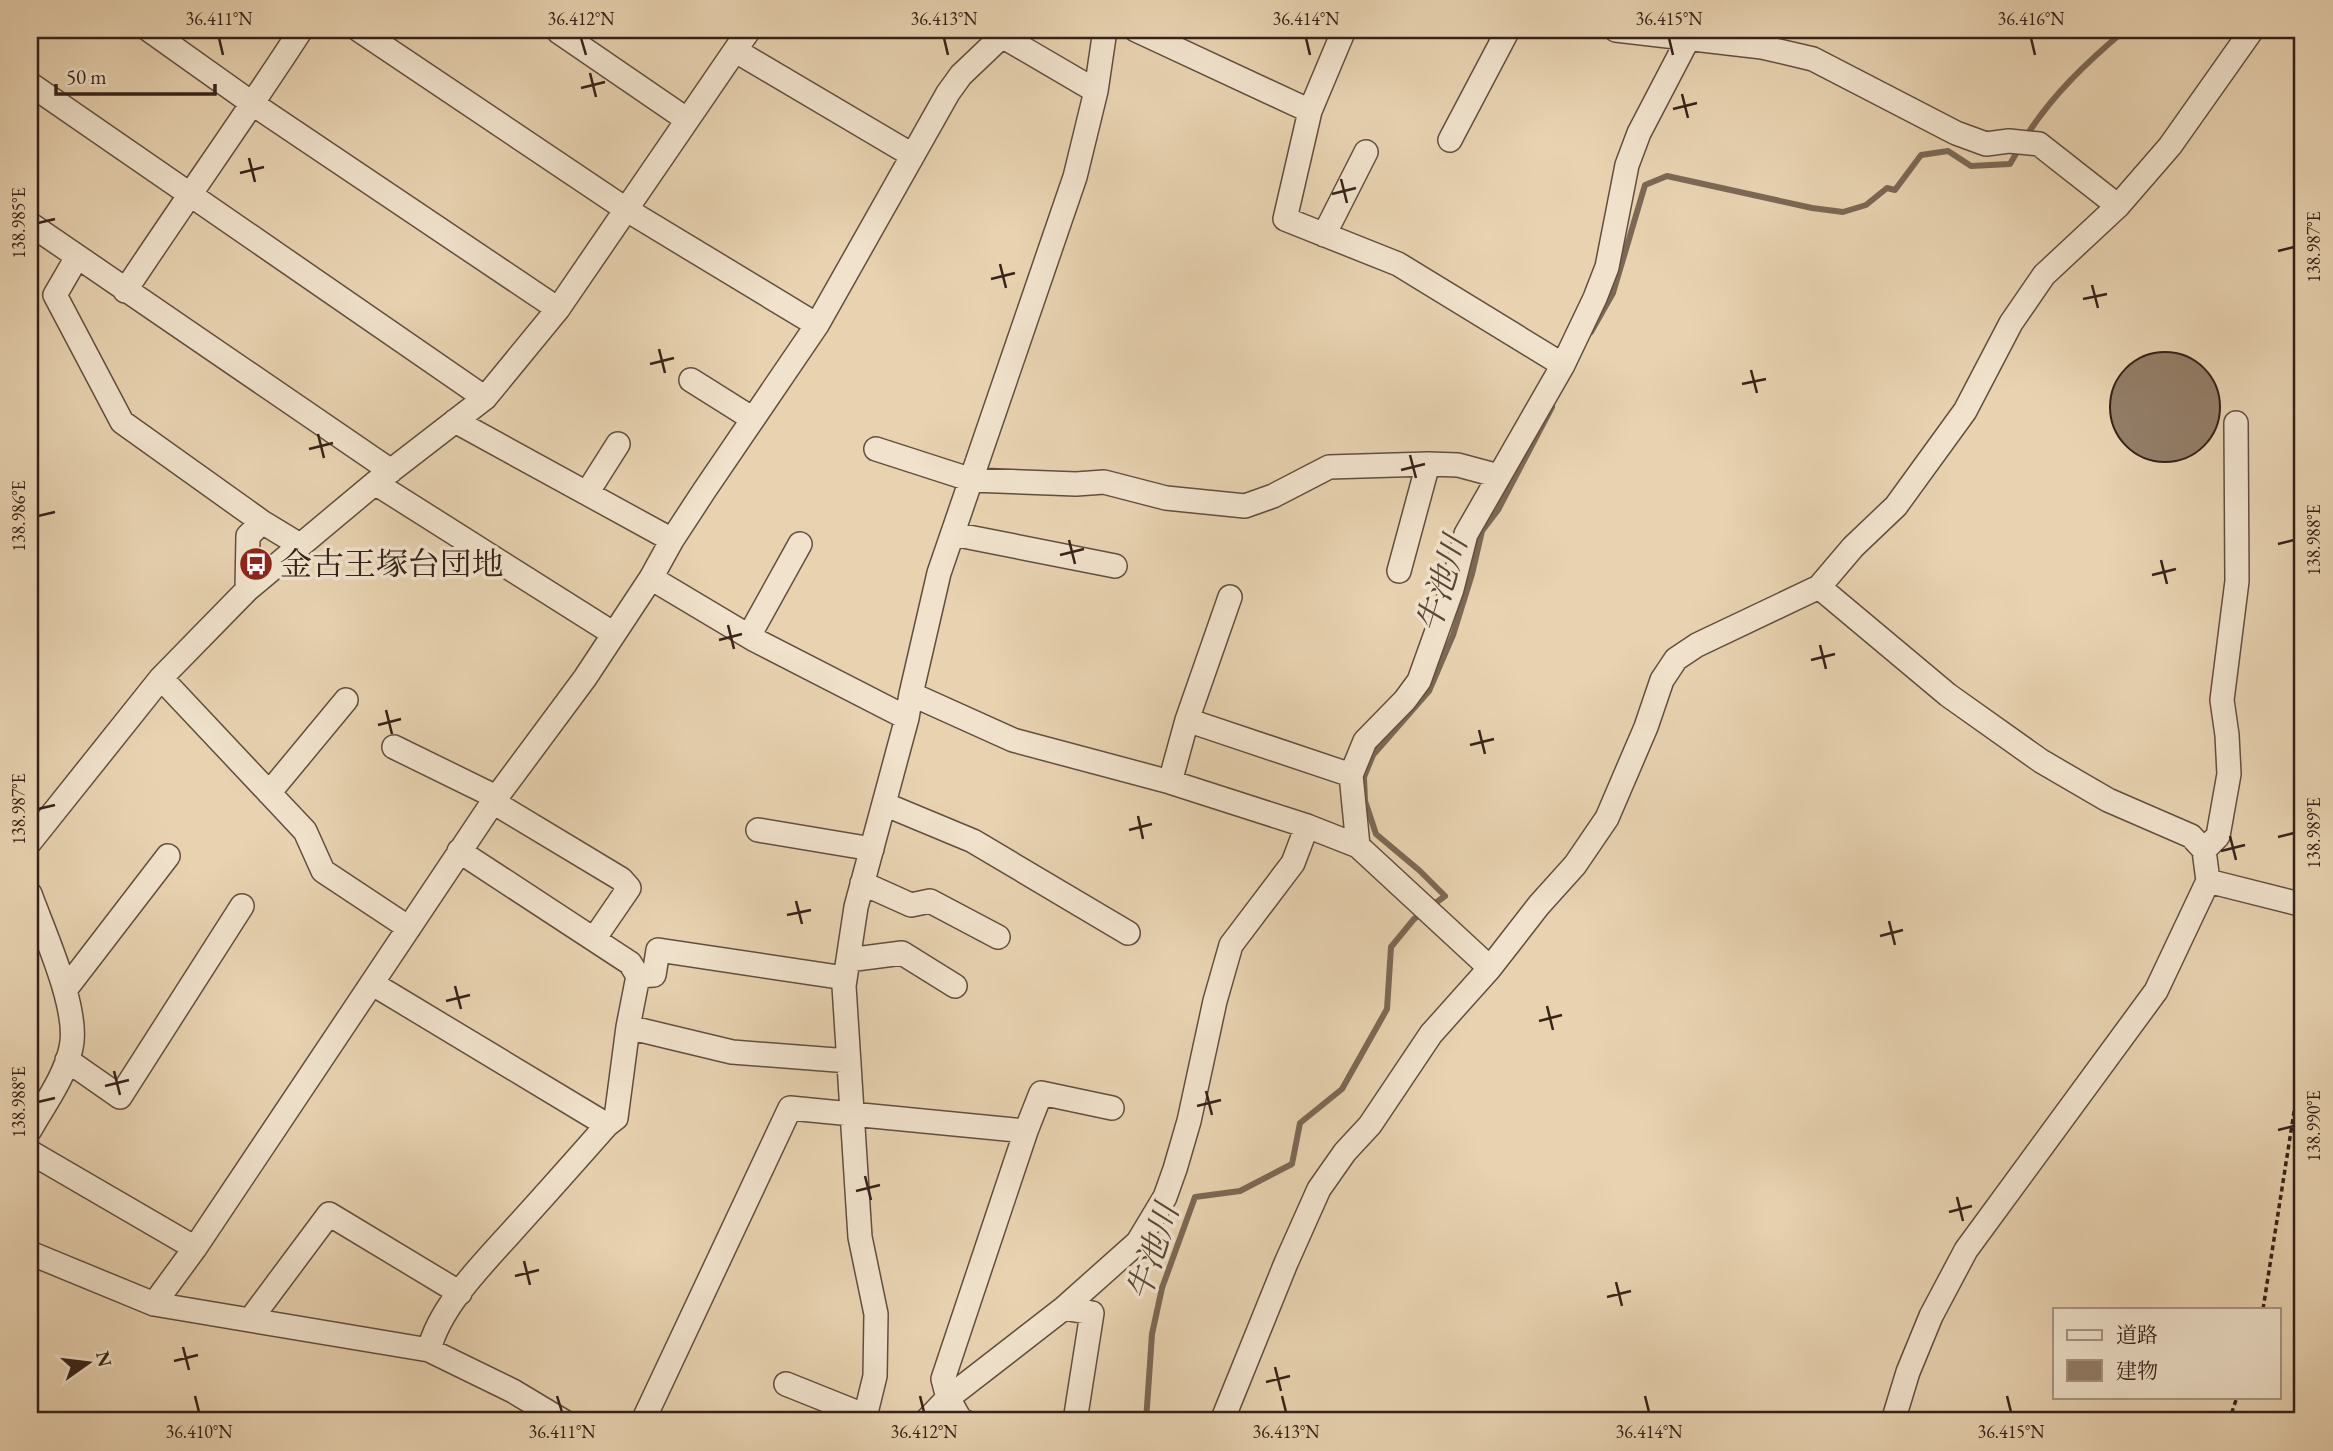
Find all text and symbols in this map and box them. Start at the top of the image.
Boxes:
text: 36.411°N [186,7,253,30]
text: 36.412°N [548,7,615,30]
text: 36.413°N [911,7,978,30]
text: 36.414°N [1273,7,1340,30]
text: 36.415°N [1636,7,1703,30]
text: 36.416°N [1998,7,2065,30]
scale bar [56,52,215,96]
text: 50 m [66,63,107,90]
text: 138.985°E [7,187,30,259]
text: 138.987°E [2302,211,2325,283]
text: 138.986°E [7,480,30,552]
text: 138.988°E [2302,504,2325,576]
water label: 牛池川 [1406,528,1477,638]
place label: 金古王塚台団地 [280,543,504,585]
bus stop icon: 金古王塚台団地 [237,545,275,583]
text: 138.987°E [7,773,30,845]
text: 138.989°E [2302,797,2325,869]
text: 138.988°E [7,1066,30,1138]
text: 138.990°E [2302,1090,2325,1162]
water label: 牛池川 [1117,1196,1189,1306]
legend [2053,1308,2280,1398]
text: 道路 [2116,1321,2158,1348]
north arrow [52,1328,122,1398]
text: N [90,1349,118,1370]
text: 建物 [2116,1357,2158,1384]
text: 36.410°N [166,1420,233,1443]
text: 36.411°N [529,1420,596,1443]
text: 36.412°N [891,1420,958,1443]
text: 36.413°N [1253,1420,1320,1443]
text: 36.414°N [1616,1420,1683,1443]
text: 36.415°N [1978,1420,2045,1443]

